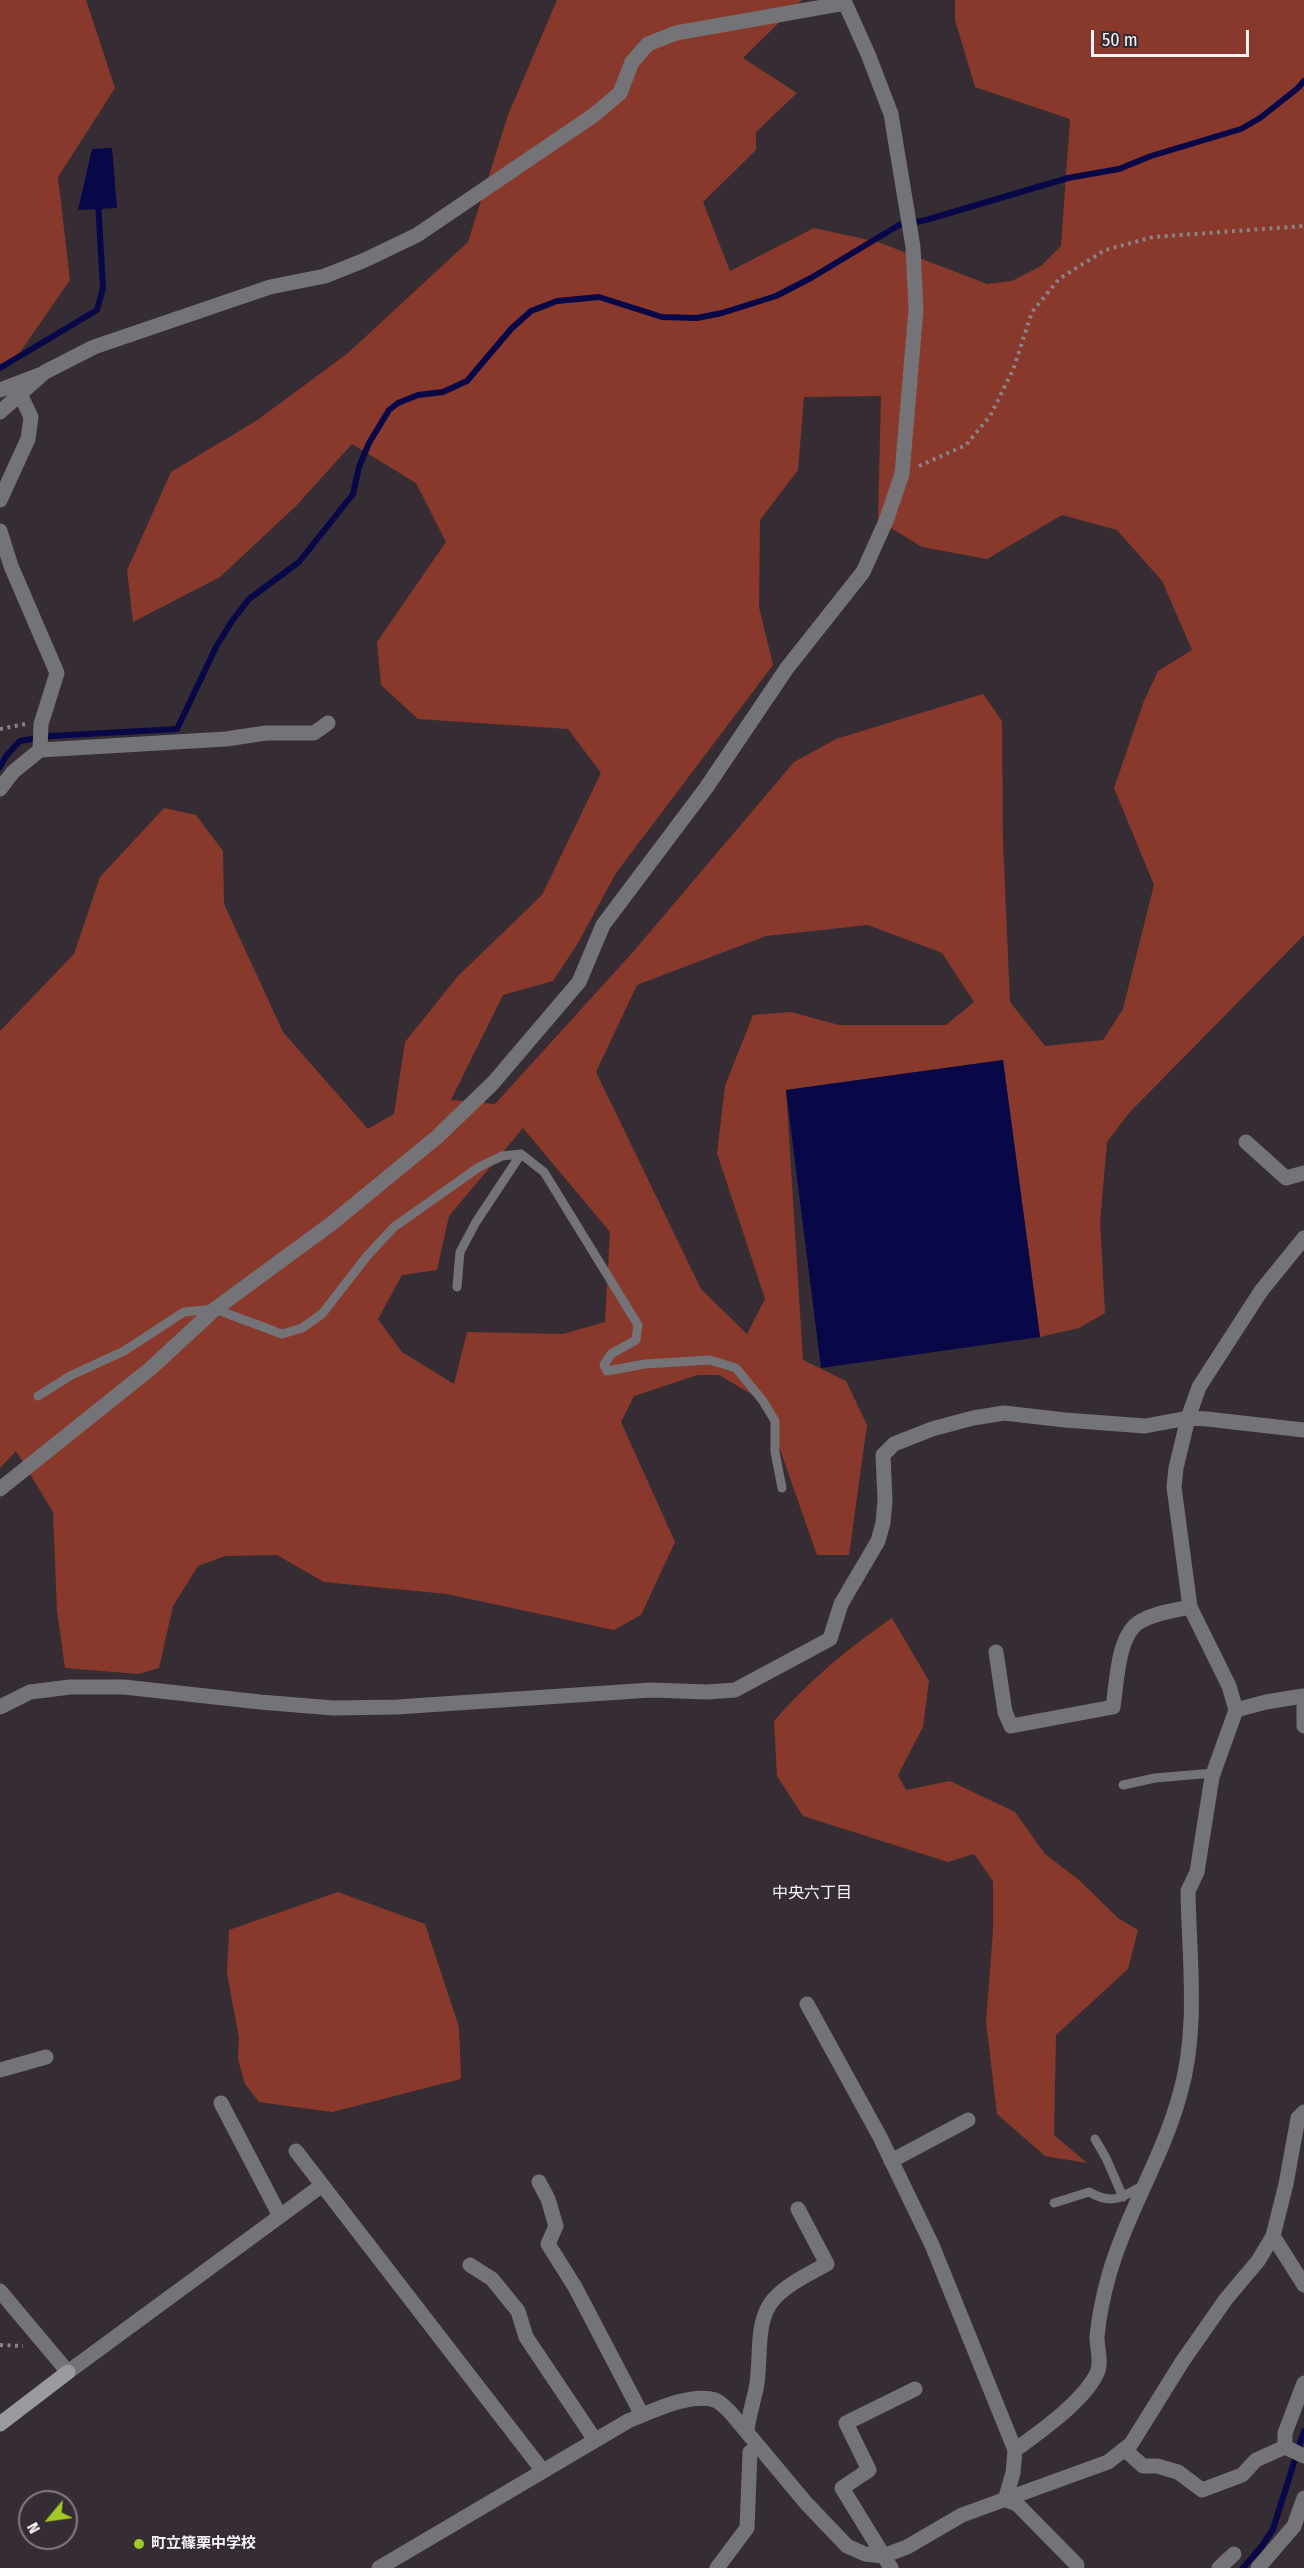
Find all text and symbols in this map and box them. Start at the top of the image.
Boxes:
scale bar [1094,18,1252,56]
text: 50 m [1102,29,1138,51]
district label: 中央六丁目 [772,1884,852,1904]
north arrow [18,2490,78,2550]
text: N [23,2519,44,2537]
place label: 町立篠栗中学校 [151,2535,256,2553]
marker: 町立篠栗中学校 [132,2537,146,2551]

